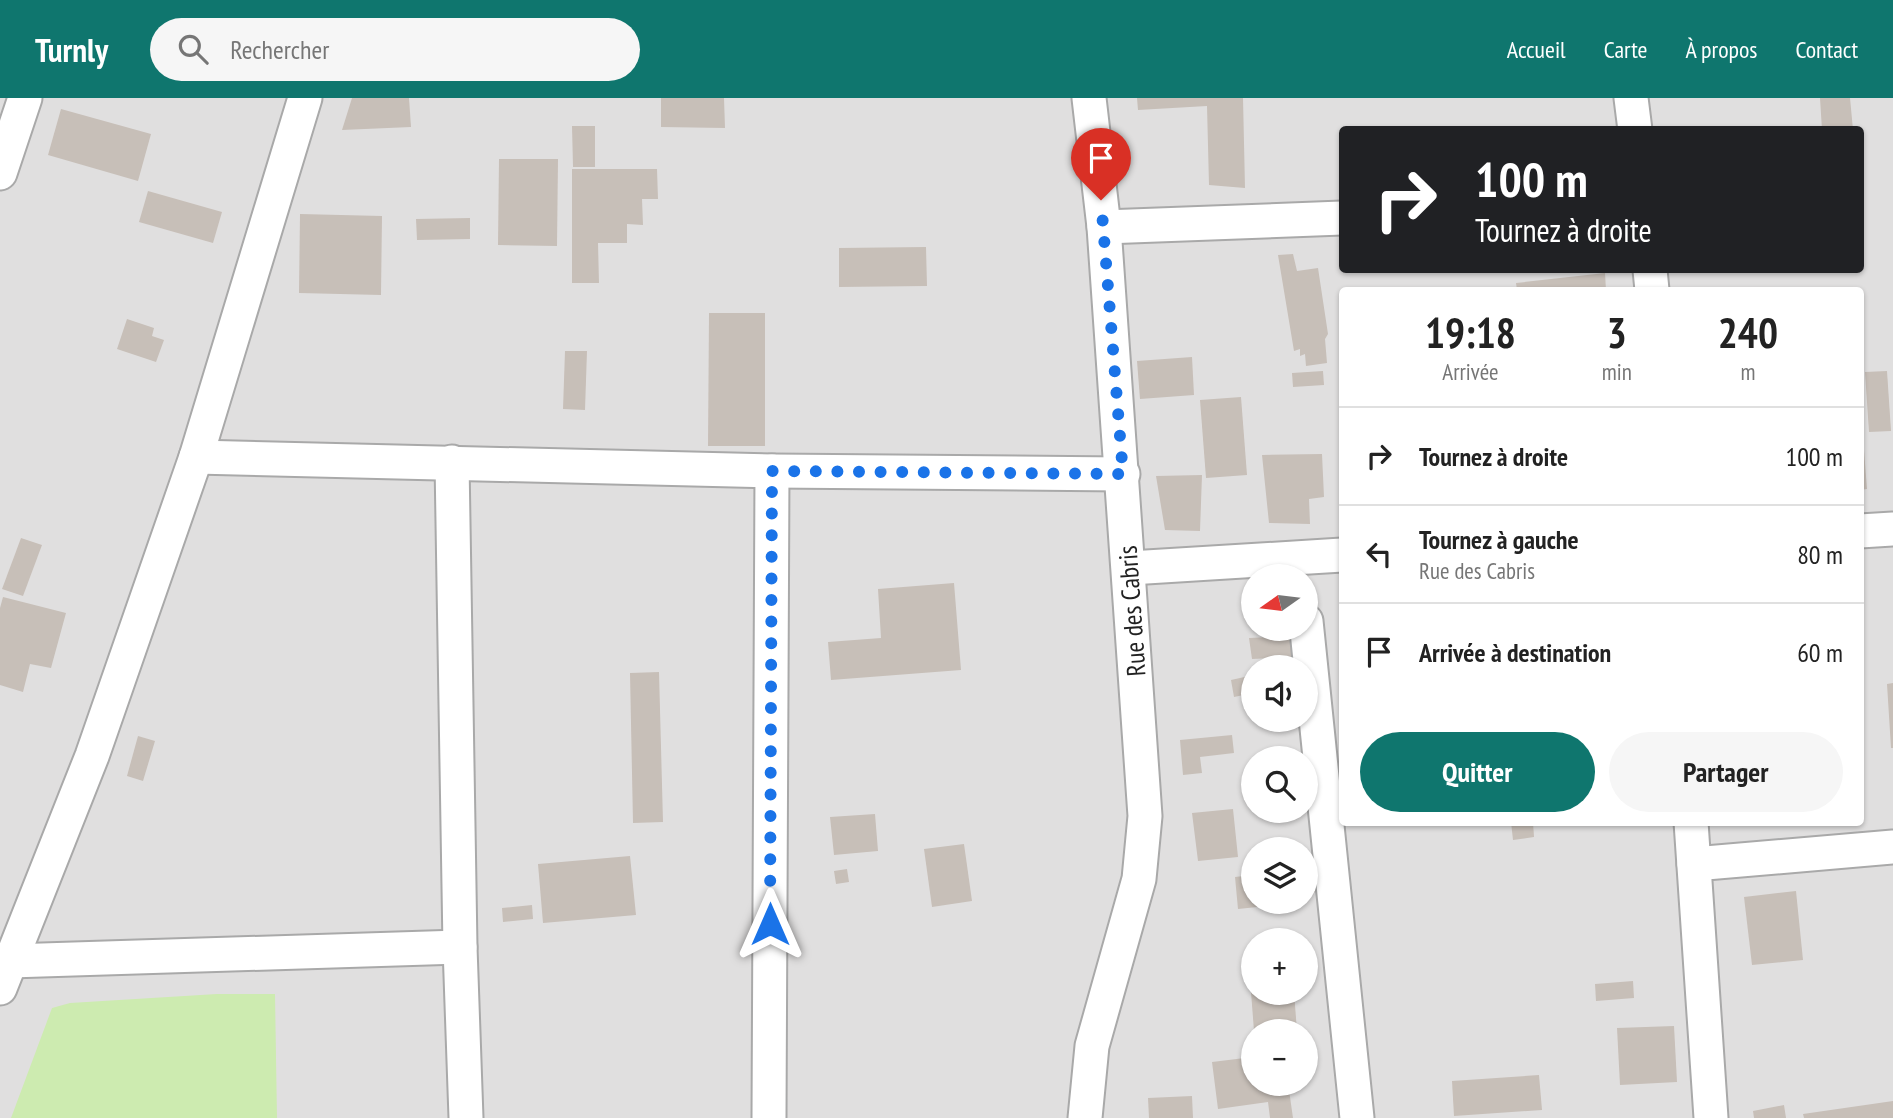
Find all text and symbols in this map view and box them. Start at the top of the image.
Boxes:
search box [150,18,640,81]
text: Turnly [35,28,108,71]
icon: search [174,30,212,68]
text: Rechercher [230,33,329,66]
text: Accueil [1507,34,1566,65]
text: Carte [1604,34,1647,65]
text: À propos [1685,34,1757,65]
text: Contact [1795,34,1858,65]
pin [1071,128,1131,200]
icon: arrive [1082,139,1120,177]
text: 100 m [1475,147,1588,211]
icon: right [1360,154,1451,245]
text: Tournez à droite [1475,209,1652,251]
text: 19:18 [1425,305,1516,360]
text: 3 [1607,305,1627,360]
text: 240 [1718,305,1778,360]
text: Arrivée [1442,357,1498,386]
text: min [1602,357,1632,386]
text: m [1740,357,1755,386]
icon: right [1360,437,1398,475]
text: Tournez à droite [1419,440,1568,473]
text: 100 m [1785,440,1843,473]
text: Tournez à gauche [1419,523,1579,556]
icon: left [1360,535,1398,573]
text: 80 m [1797,538,1843,571]
street label: Rue des Cabris [1110,544,1153,678]
text: Rue des Cabris [1419,556,1535,585]
north arrow [1241,564,1318,640]
map controls [1241,564,1318,1096]
icon: arrive [1360,633,1398,671]
text: Arrivée à destination [1419,636,1611,669]
text: 60 m [1797,636,1843,669]
button: sound [1241,655,1318,732]
button: Quitter [1360,732,1595,812]
button: Partager [1609,732,1843,812]
button: search [1241,746,1318,823]
button: layers [1241,837,1318,914]
position arrow [733,887,807,961]
button: + [1241,928,1318,1005]
button: − [1241,1019,1318,1096]

